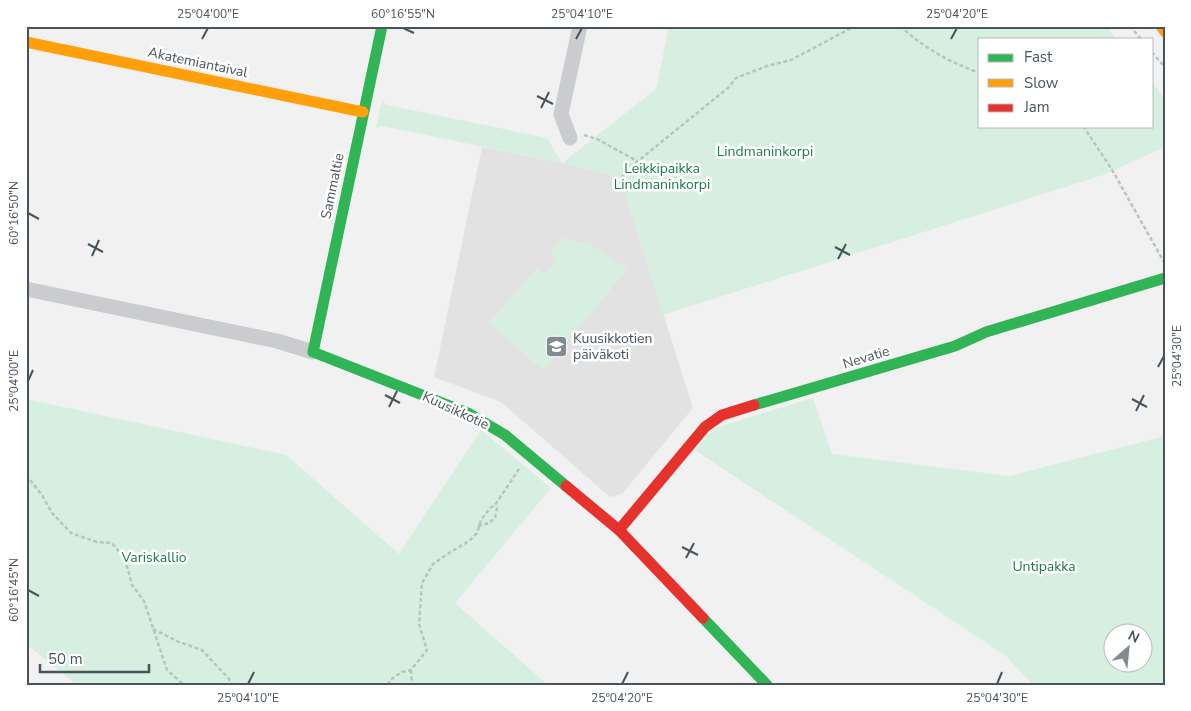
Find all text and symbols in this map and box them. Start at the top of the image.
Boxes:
text: 25°04'00"E [177,6,239,22]
text: 60°16'55"N [371,6,435,22]
text: 25°04'10"E [551,6,613,22]
text: 25°04'20"E [926,6,988,22]
legend [978,38,1154,128]
street label: Akatemiantaival [146,43,250,83]
text: Fast [1024,47,1053,67]
text: Slow [1024,73,1059,93]
text: Jam [1023,97,1050,117]
park label: Lindmaninkorpi [717,142,813,161]
street label: Sammaltie [316,151,349,221]
park label: Leikkipaikka Lindmaninkorpi [614,159,710,194]
text: 60°16'50"N [6,181,22,245]
text: 25°04'30"E [1169,325,1185,387]
place label: Kuusikkotien päiväkoti [573,329,652,364]
school or university icon: Kuusikkotien päiväkoti [545,334,569,358]
street label: Nevatie [841,341,892,374]
text: 25°04'00"E [6,350,22,412]
street label: Kuusikkotie [419,387,492,434]
park label: Variskallio [121,548,187,567]
park label: Untipakka [1012,557,1076,576]
text: 60°16'45"N [6,558,22,622]
north arrow [1104,624,1154,674]
text: N [1125,626,1143,648]
scale bar [40,641,149,673]
text: 50 m [48,649,83,669]
text: 25°04'10"E [217,690,279,706]
text: 25°04'20"E [591,690,653,706]
text: 25°04'30"E [966,690,1028,706]

